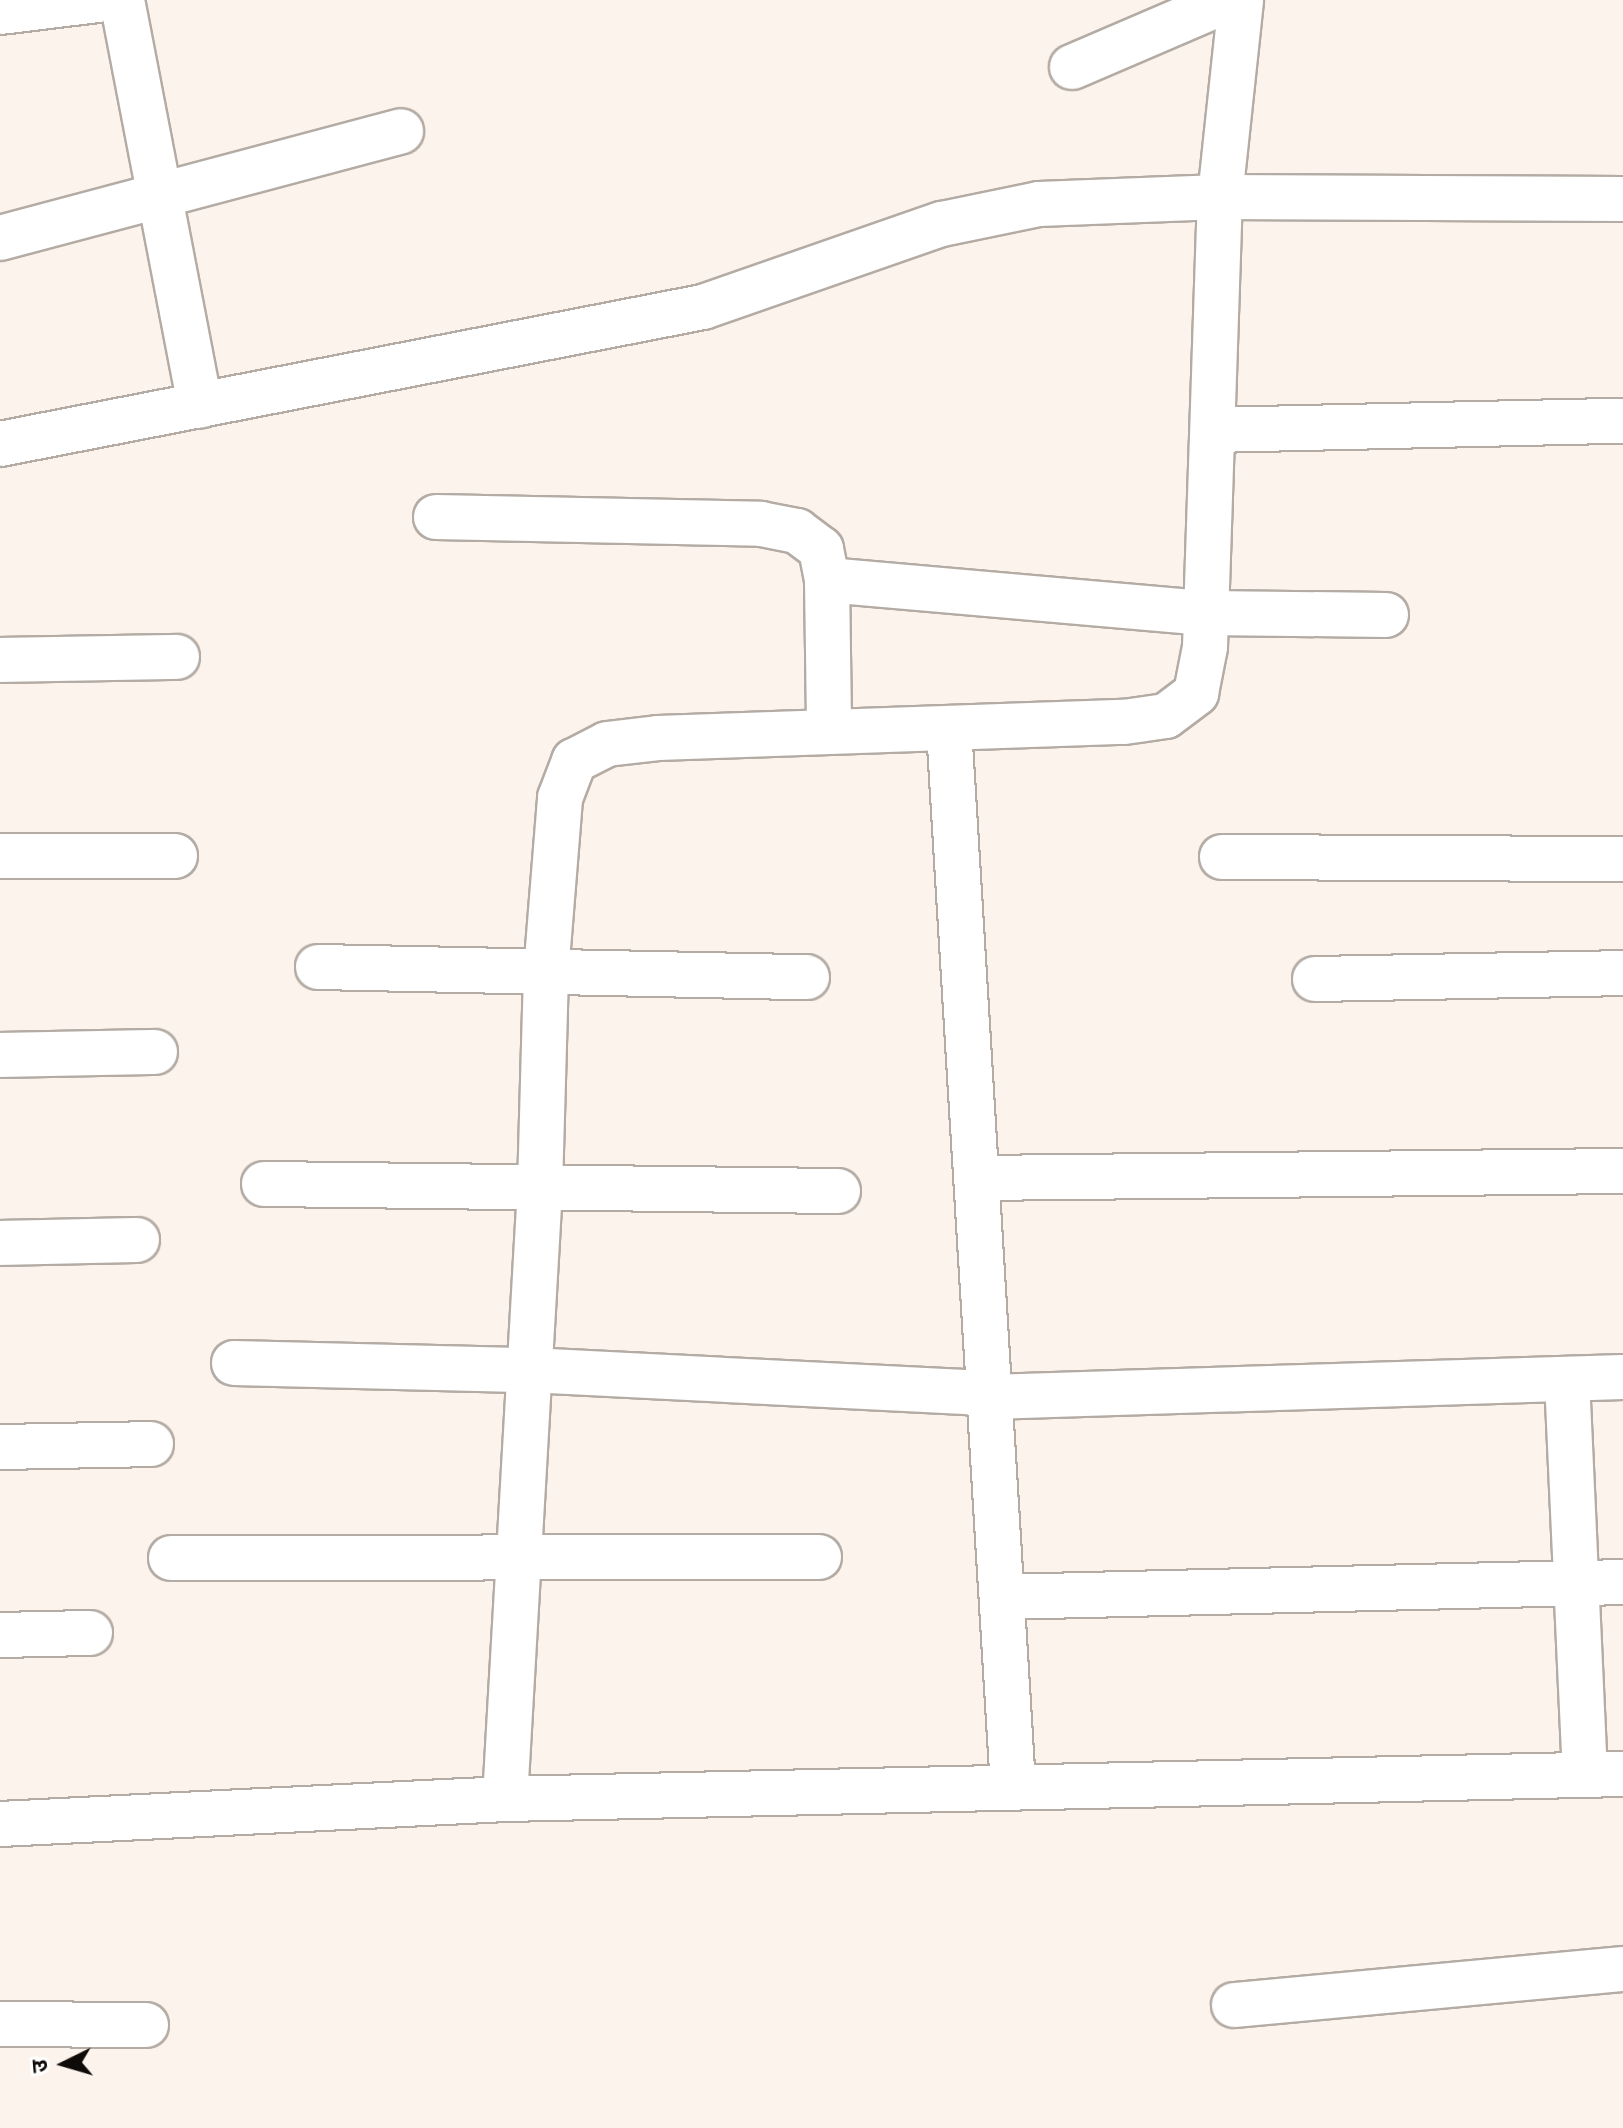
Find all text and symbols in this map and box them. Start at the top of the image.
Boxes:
north arrow [24,2024,104,2104]
text: उ [26,2059,54,2074]

